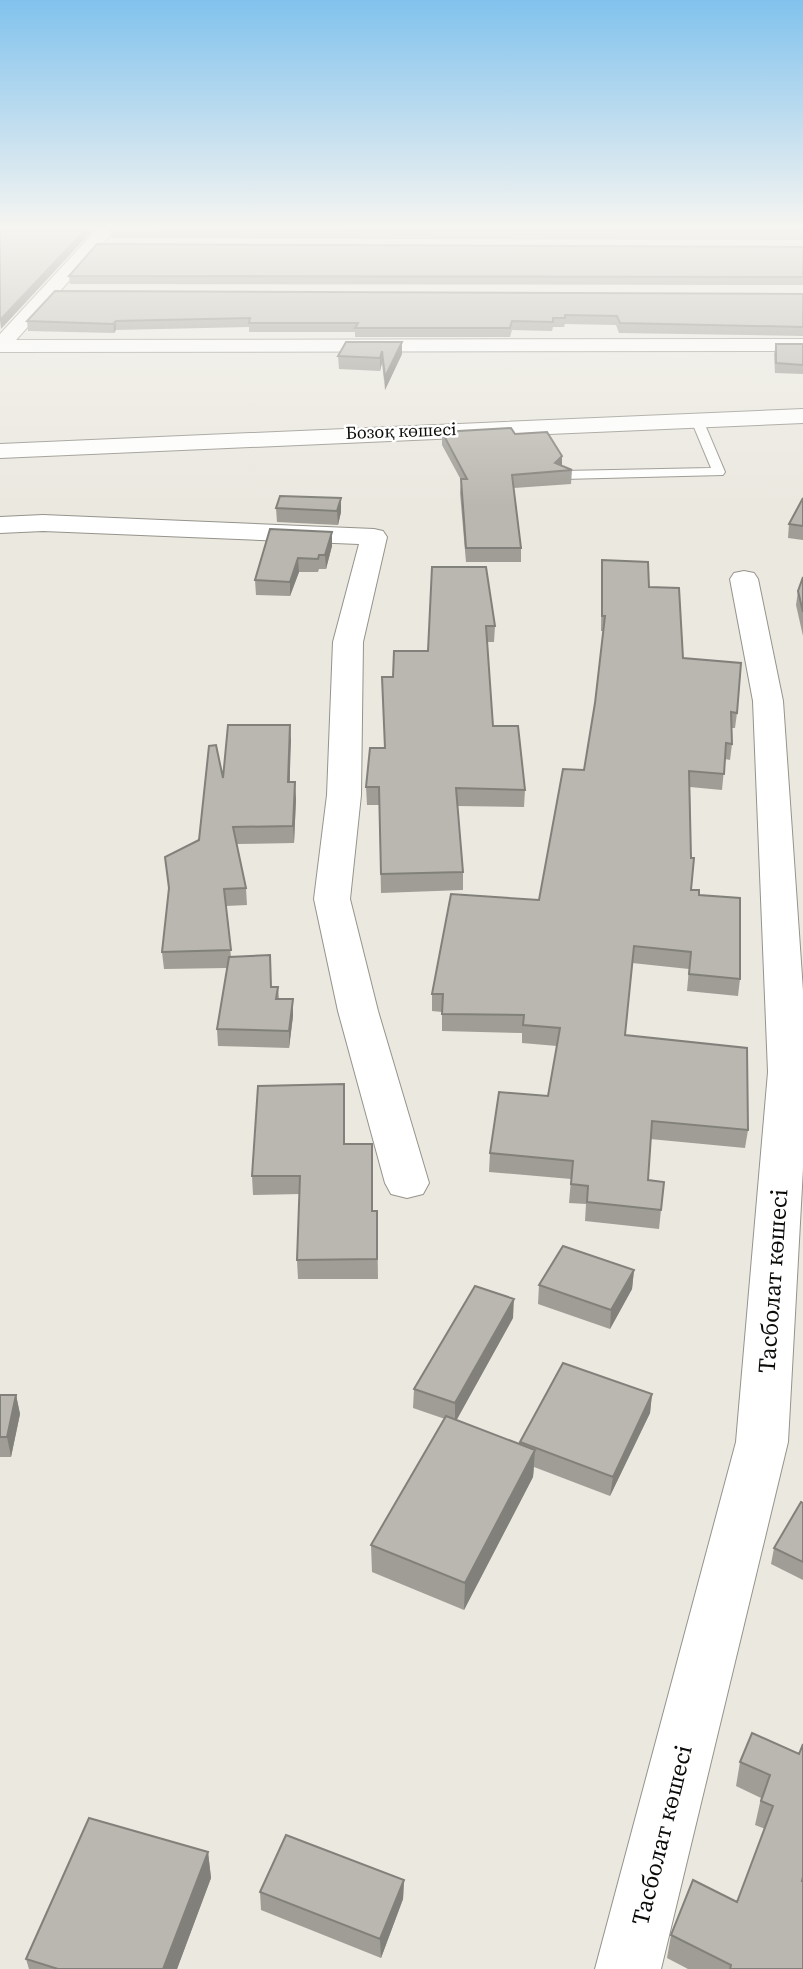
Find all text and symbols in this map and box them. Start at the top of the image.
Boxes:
street label: Бозоқ көшесі [345,416,457,445]
street label: Тасболат көшесі [750,1188,795,1374]
street label: Тасболат көшесі [623,1741,700,1928]

